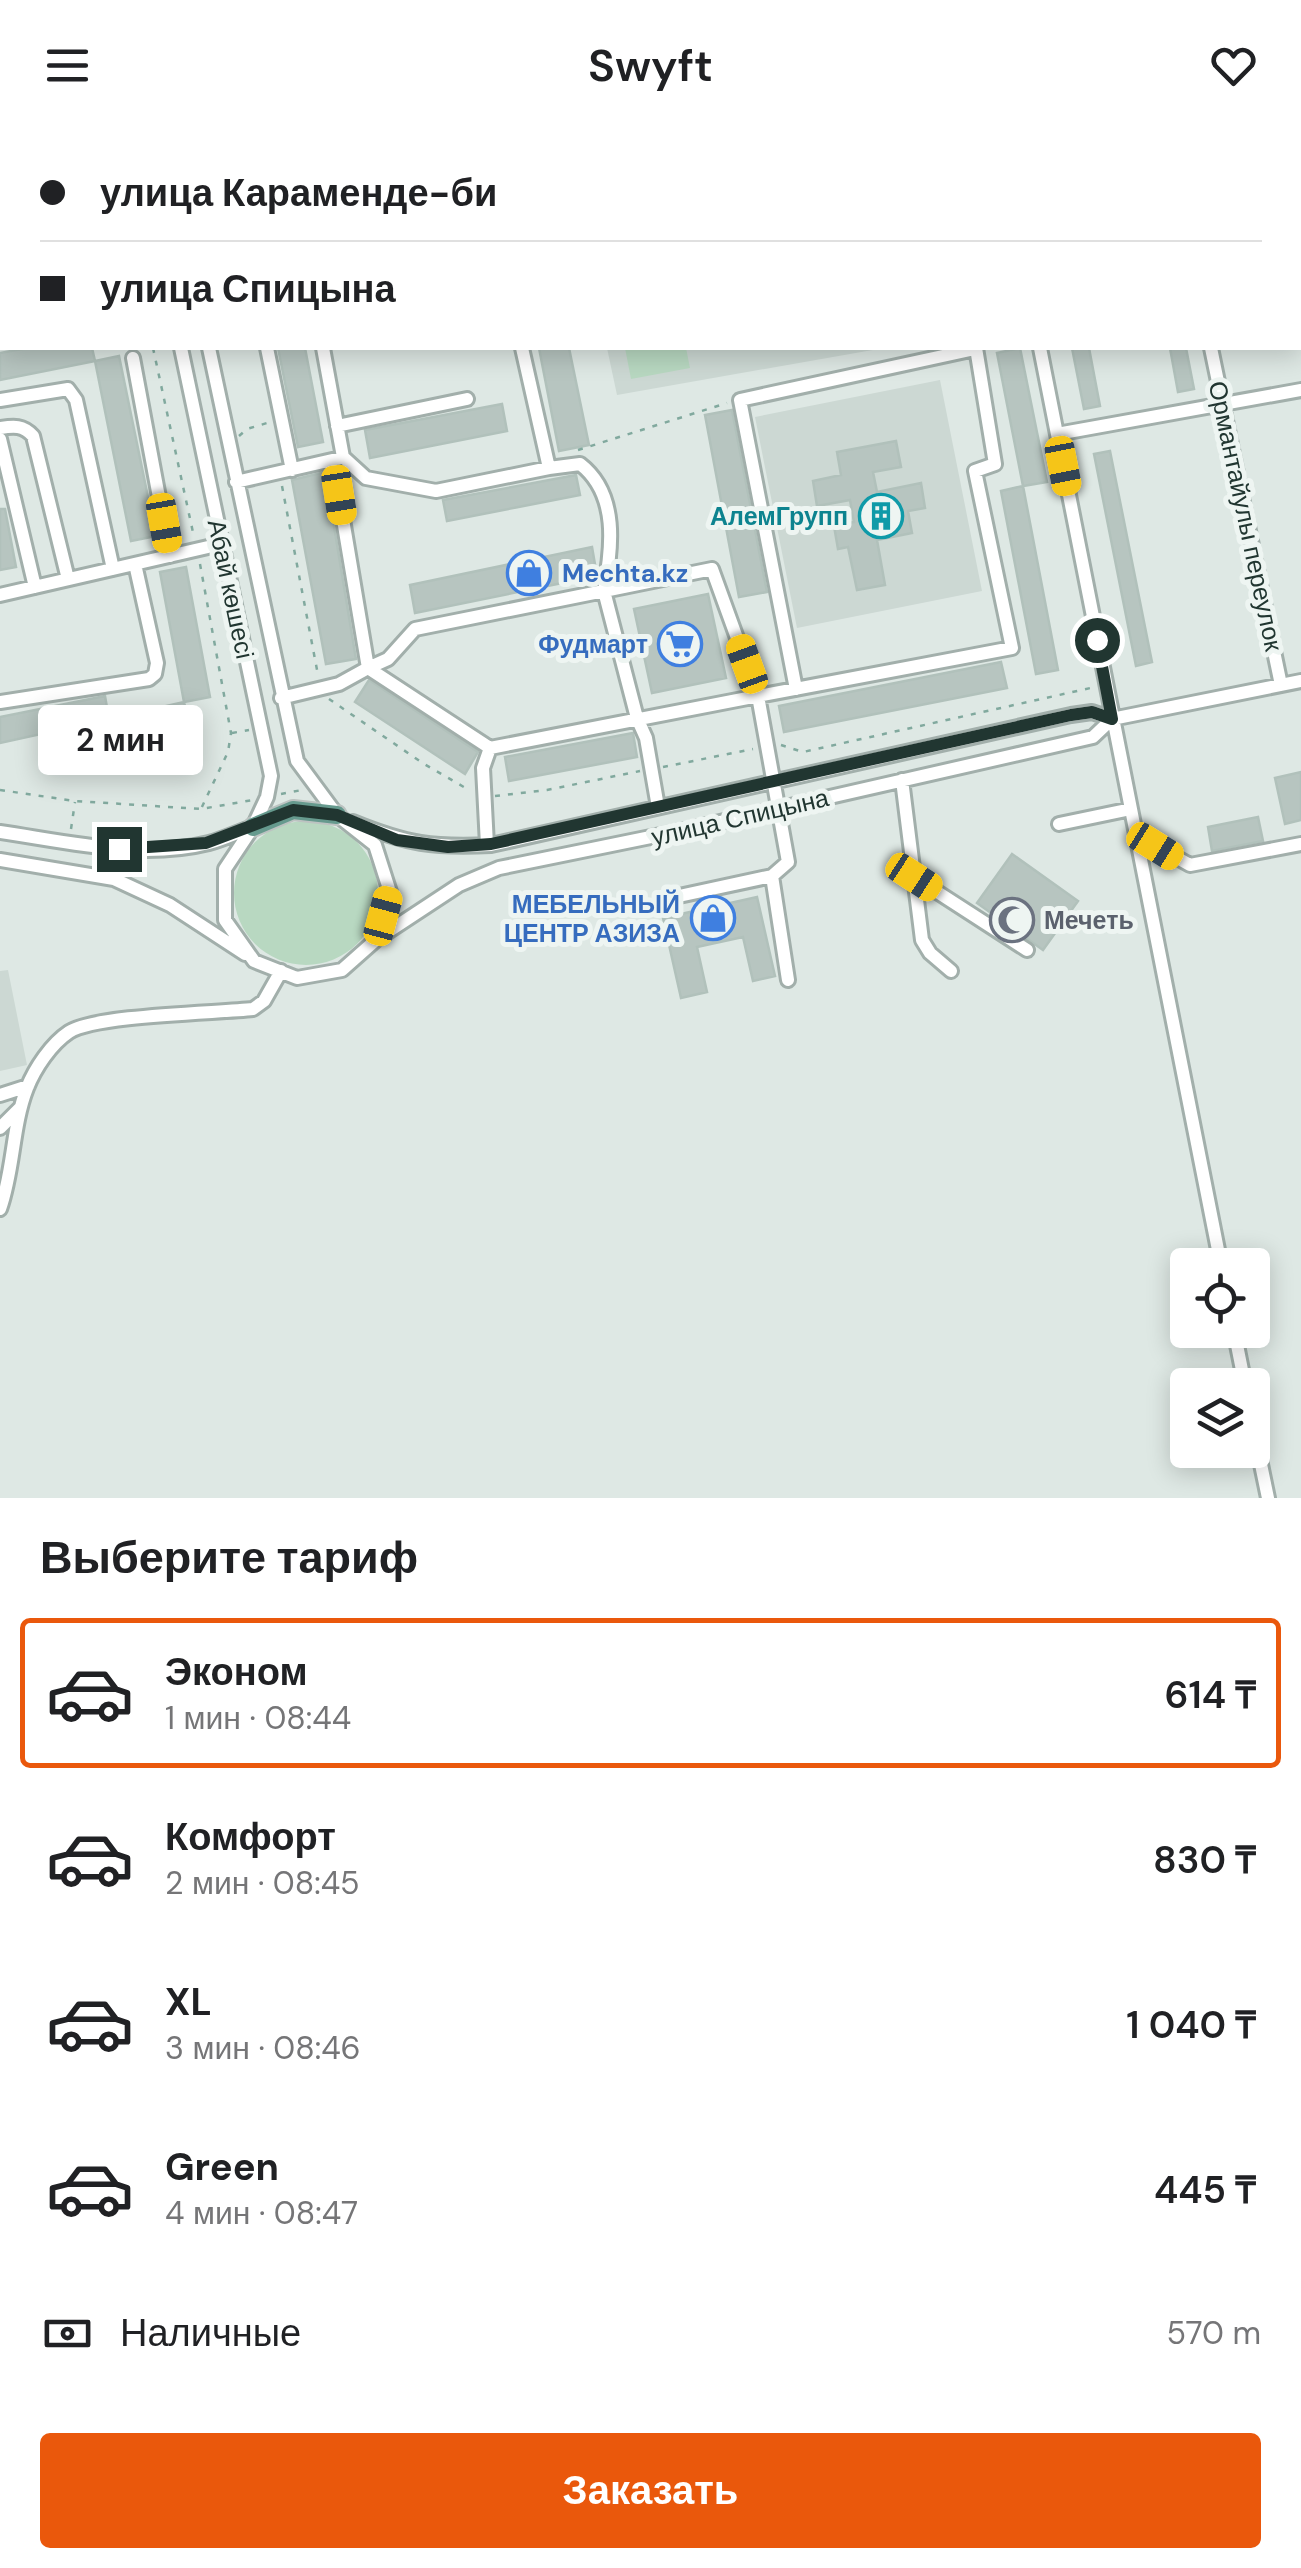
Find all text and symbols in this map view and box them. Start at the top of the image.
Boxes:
text: Swyft [588,36,713,95]
icon: menu [40,38,95,93]
icon: heart [1206,38,1261,93]
text: улица Караменде-би [100,168,497,218]
text: улица Спицына [100,264,396,314]
street label: Ормантайулы переулок [1201,378,1290,655]
car [1043,434,1083,498]
car [319,463,359,527]
car [144,491,184,555]
building icon: АлемГрупп [858,493,904,539]
place label: АлемГрупп [710,500,848,533]
street label: Абай көшесі [200,516,261,662]
shop icon: Mechta.kz [506,550,552,596]
place label: Mechta.kz [562,557,688,590]
route start [1075,618,1120,663]
supermarket icon: Фудмарт [657,621,703,667]
place label: Фудмарт [538,628,648,661]
car [723,631,771,697]
callout: 2 мин [36,704,202,774]
text: 2 мин [76,719,165,761]
street label: улица Спицына [648,781,832,854]
car [1122,817,1188,875]
route end [97,827,142,872]
car [881,848,947,906]
car [361,883,405,949]
place label: МЕБЕЛЬНЫЙ ЦЕНТР АЗИЗА [504,888,680,950]
shop icon: МЕБЕЛЬНЫЙ ЦЕНТР АЗИЗА [690,895,736,941]
mosque icon: Мечеть [989,897,1035,943]
place label: Мечеть [1044,904,1134,937]
map controls [1170,1248,1270,1468]
button: locate [1170,1248,1270,1348]
button: layers [1170,1368,1270,1468]
text: Выберите тариф [40,1528,418,1587]
text: Эконом [165,1647,308,1697]
icon: car [45,1648,135,1738]
text: 614 ₸ [1164,1670,1256,1720]
text: 1 мин · 08:44 [165,1697,351,1739]
text: Комфорт [165,1812,336,1862]
icon: car [45,1813,135,1903]
text: 830 ₸ [1153,1835,1256,1885]
text: 2 мин · 08:45 [165,1862,360,1904]
text: XL [165,1977,212,2027]
icon: car [45,1978,135,2068]
text: 1 040 ₸ [1126,2000,1256,2050]
text: 3 мин · 08:46 [165,2027,361,2069]
text: Green [165,2142,279,2192]
icon: car [45,2143,135,2233]
text: 445 ₸ [1154,2165,1256,2215]
text: 4 мин · 08:47 [165,2192,358,2234]
icon: cash [40,2306,95,2361]
text: Наличные [120,2308,301,2358]
text: 570 m [1166,2312,1261,2354]
button: Заказать [40,2433,1261,2548]

